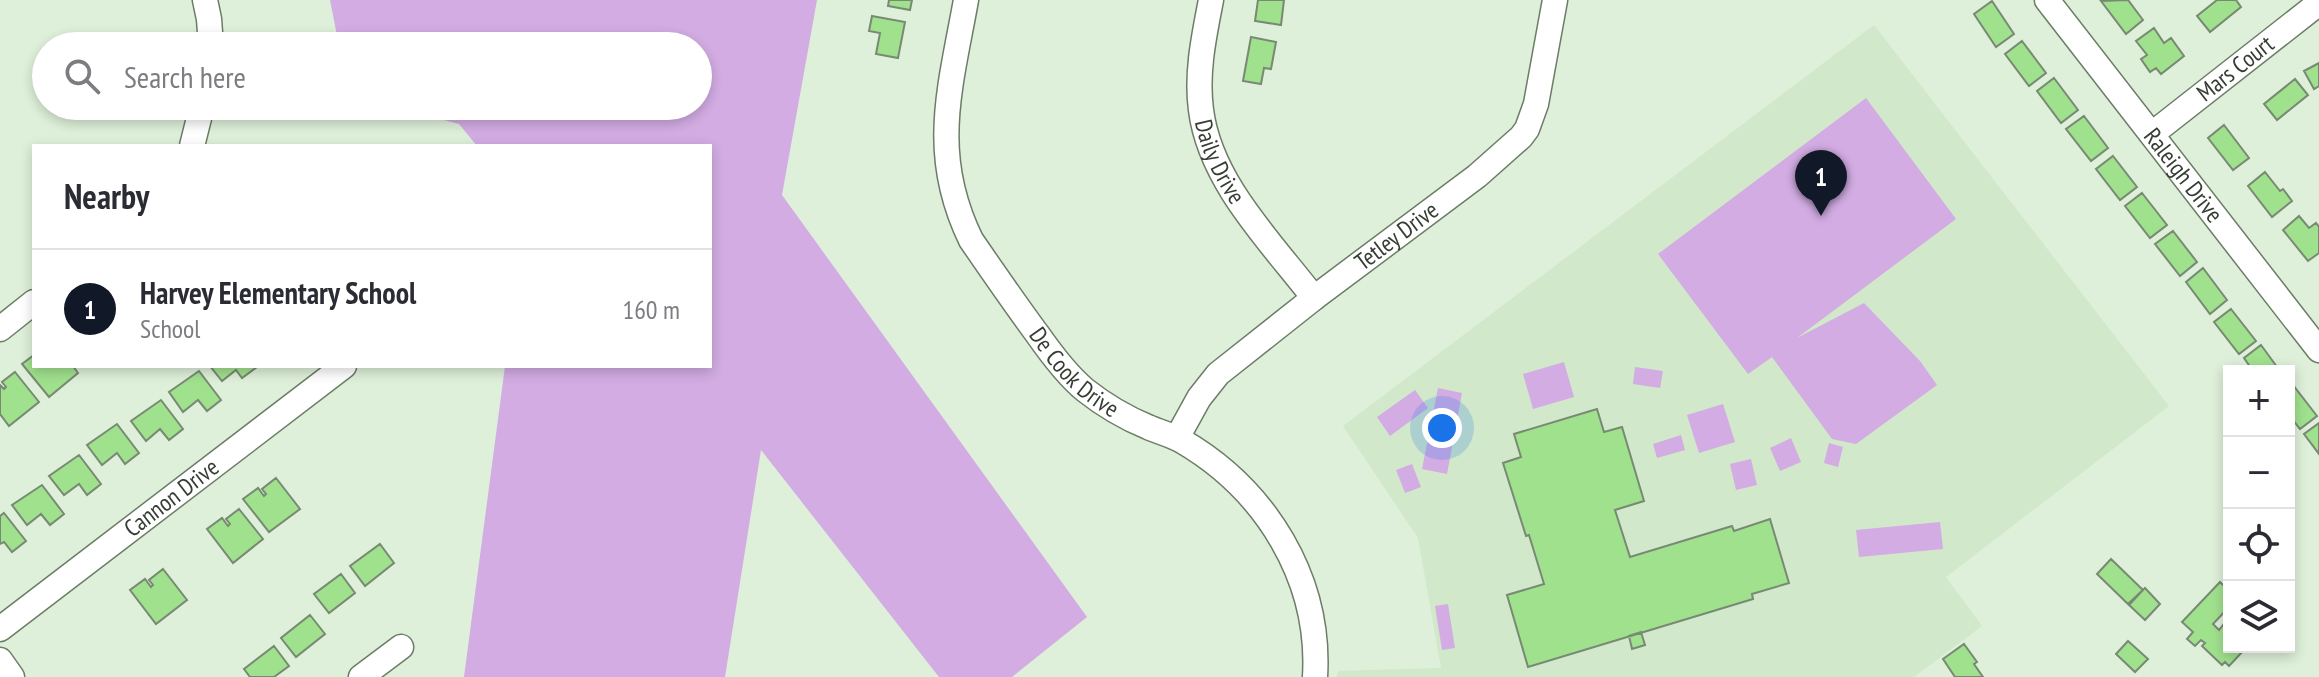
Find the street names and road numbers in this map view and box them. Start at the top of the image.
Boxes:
street label: Mars Court [2190,28,2280,108]
street label: Daily Drive [1188,116,1252,210]
street label: Raleigh Drive [2137,121,2230,229]
street label: Tetley Drive [1348,194,1445,277]
street label: De Cook Drive [1022,321,1125,424]
street label: Cannon Drive [118,451,225,543]

